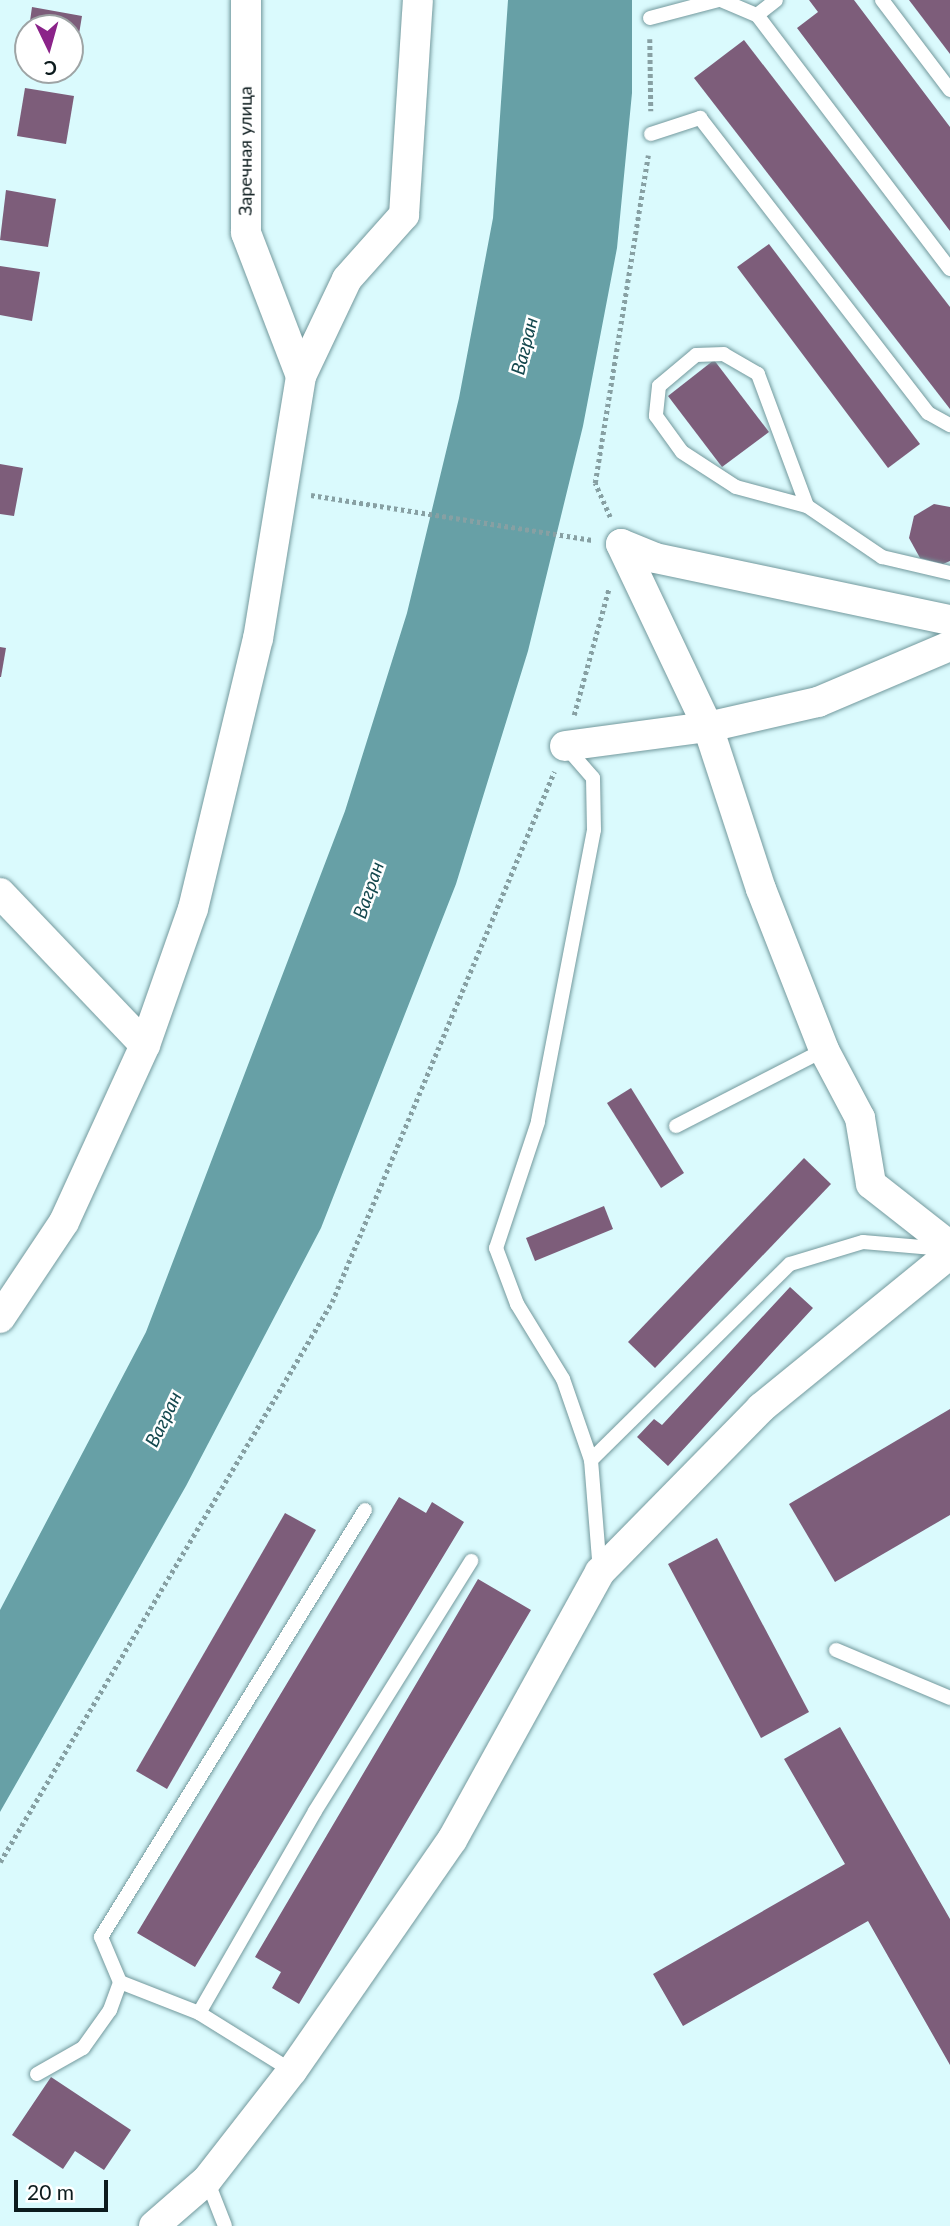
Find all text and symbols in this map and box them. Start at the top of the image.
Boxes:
north arrow [14,14,84,84]
text: С [43,56,58,80]
street label: Заречная улица [234,86,256,216]
water label: Вагран [506,315,542,377]
water label: Вагран [348,859,388,921]
water label: Вагран [140,1388,186,1450]
scale bar [18,2166,112,2210]
text: 20 m [27,2179,74,2204]

